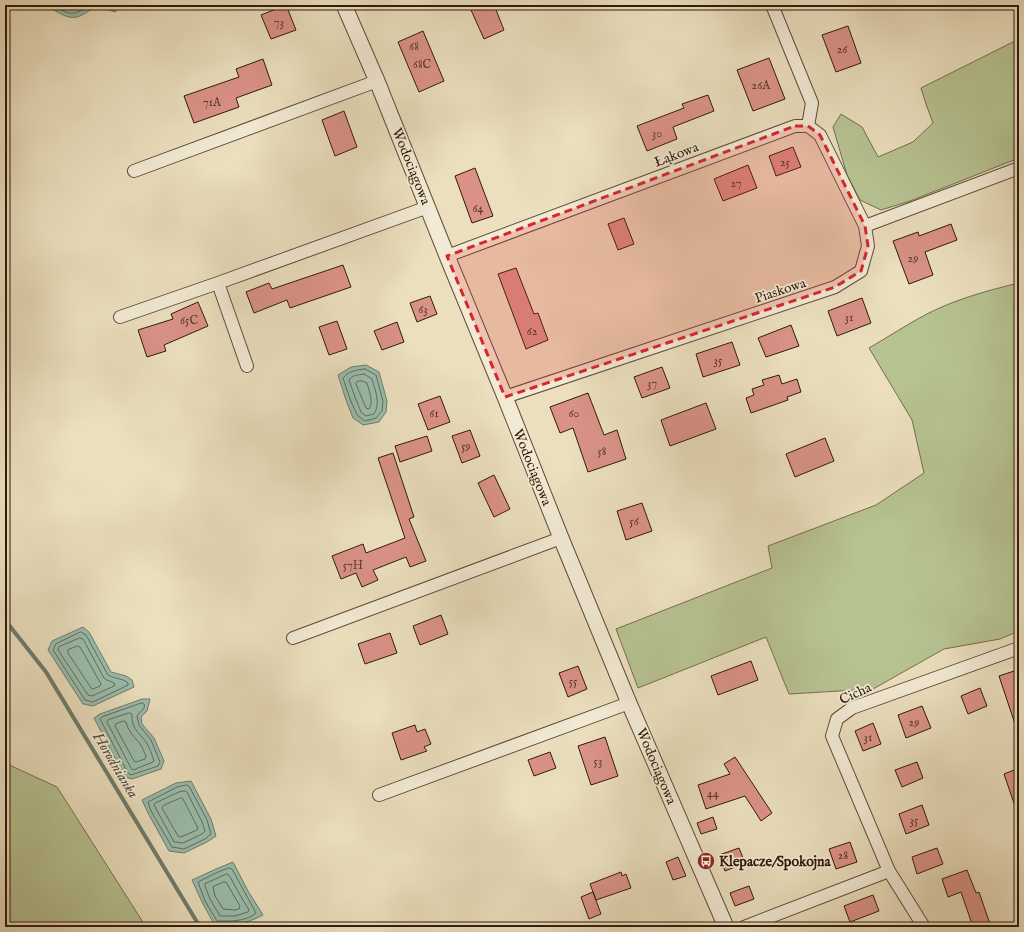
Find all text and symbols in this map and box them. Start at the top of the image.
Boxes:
house number: 73 [274,15,284,30]
house number: 68 [409,39,419,54]
house number: 26 [837,42,848,57]
house number: 68C [413,57,432,72]
house number: 26A [752,78,771,93]
house number: 71A [203,95,222,110]
street label: Wodociągowa [388,125,435,208]
house number: 30 [652,126,662,141]
street label: Łąkowa [652,138,702,172]
house number: 25 [780,155,791,170]
house number: 27 [730,176,742,191]
house number: 64 [473,201,484,216]
house number: 29 [908,251,918,266]
street label: Piaskowa [752,274,809,308]
house number: 63 [418,302,428,317]
house number: 31 [845,310,853,325]
house number: 65C [180,313,198,328]
house number: 62 [527,324,538,339]
house number: 35 [714,353,723,368]
house number: 37 [647,376,657,391]
house number: 61 [429,406,439,421]
house number: 60 [569,406,580,421]
street label: Wodociągowa [509,426,556,509]
house number: 59 [461,439,471,454]
house number: 58 [597,444,607,459]
house number: 56 [629,514,640,529]
house number: 57H [343,558,363,573]
house number: 55 [569,674,578,689]
street label: Cicha [837,678,875,709]
house number: 29 [909,715,919,730]
street label: Wodociągowa [632,726,681,808]
water label: Horodnianka [88,728,143,802]
house number: 31 [864,730,872,745]
house number: 53 [594,754,602,769]
house number: 44 [707,786,719,801]
house number: 35 [910,813,919,828]
house number: 28 [838,848,848,863]
bus stop icon: Klepacze/Spokojna [696,851,716,871]
place label: Klepacze/Spokojna [719,853,832,871]

